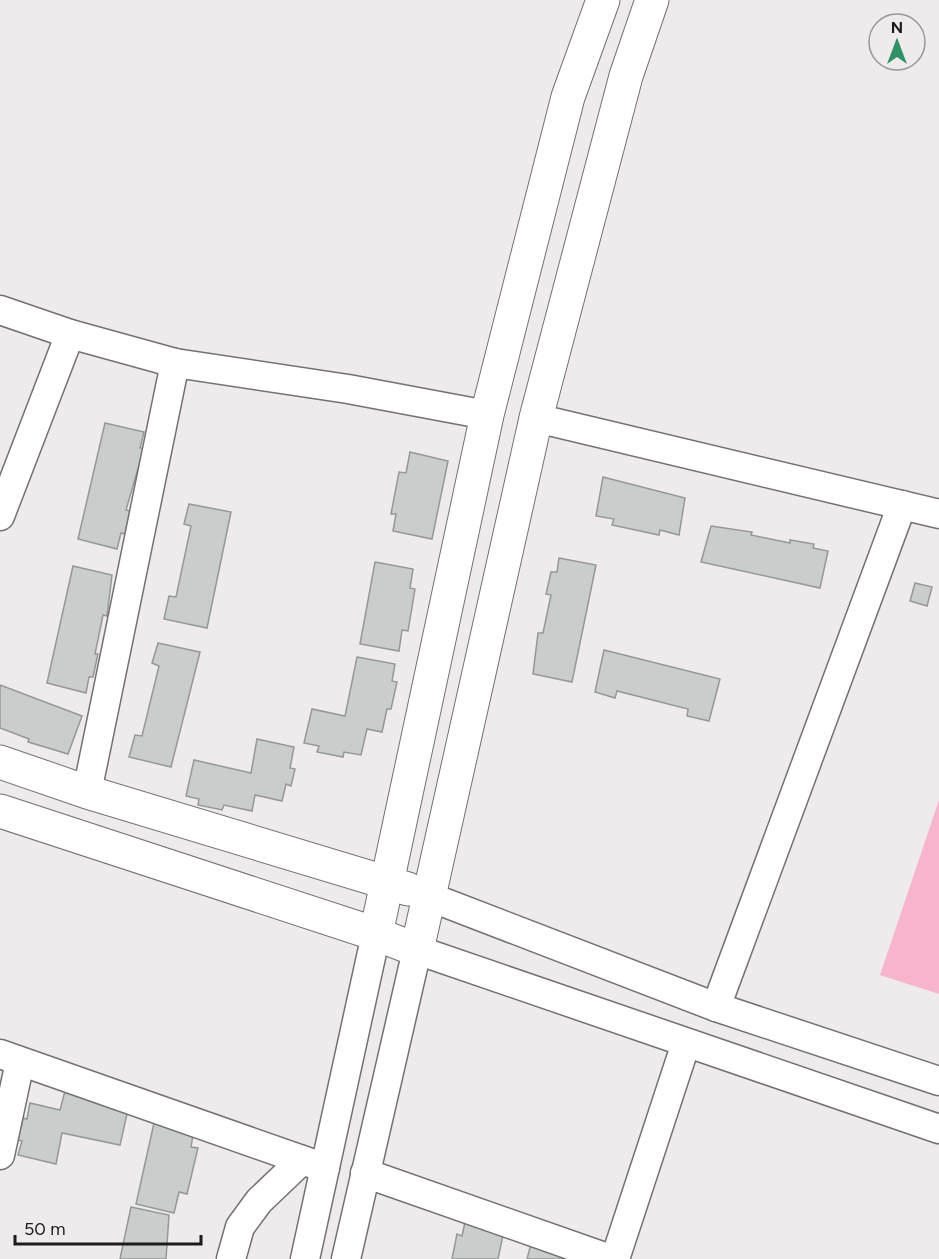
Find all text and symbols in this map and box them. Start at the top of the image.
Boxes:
north arrow [867,12,927,72]
text: N [891,18,903,37]
scale bar [15,1208,201,1246]
text: 50 m [24,1218,66,1240]

